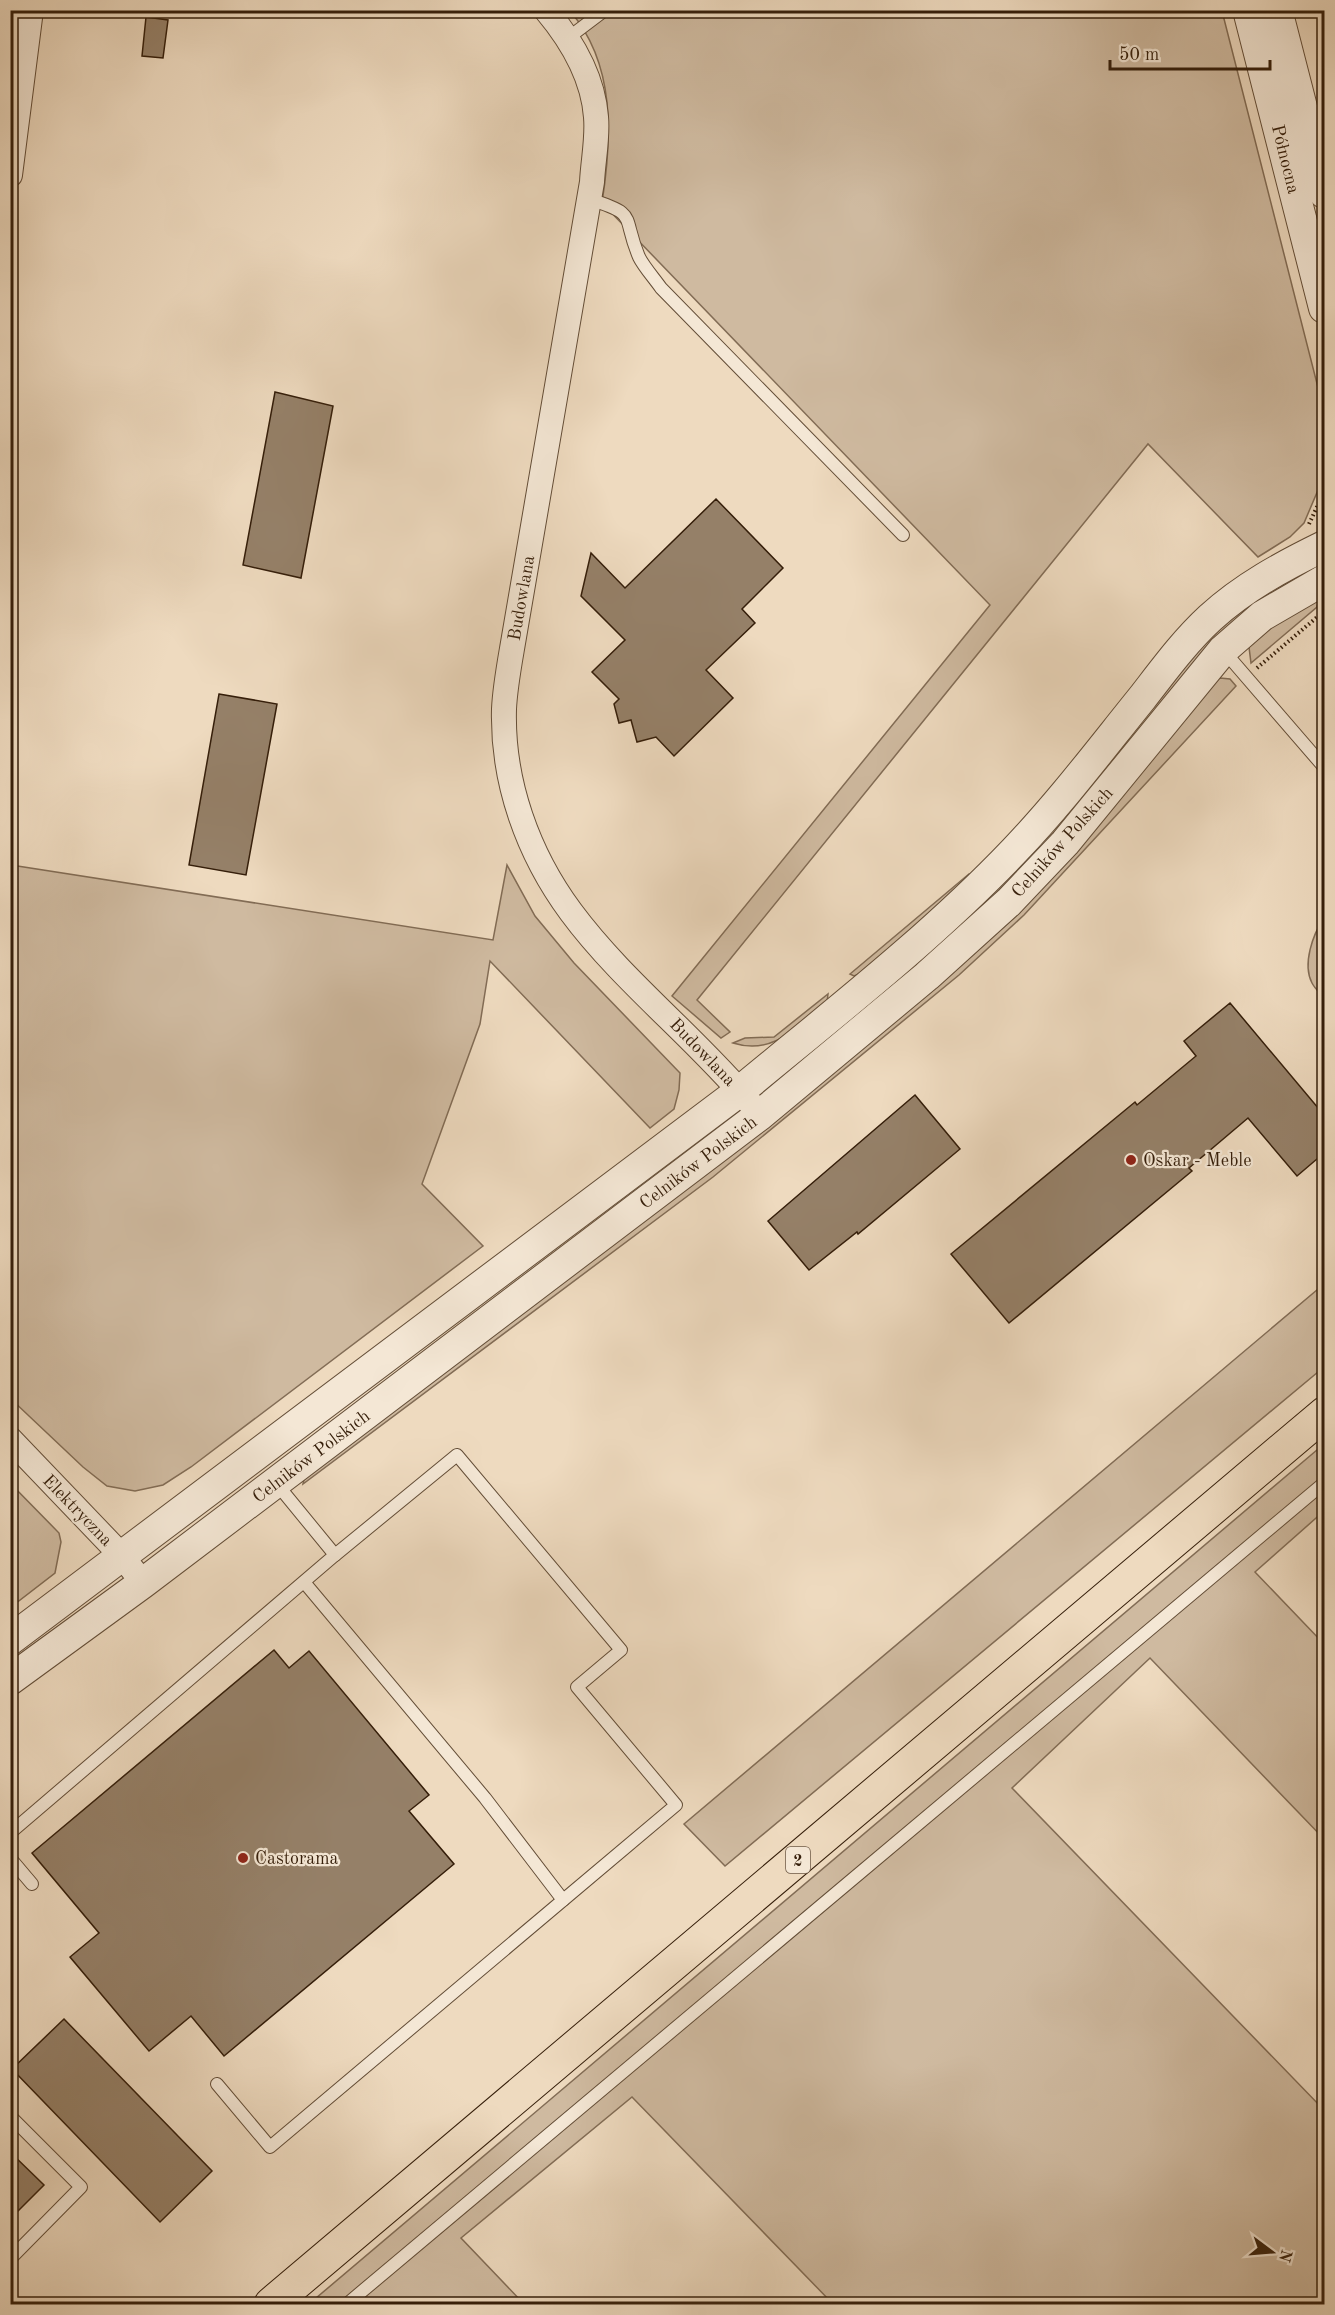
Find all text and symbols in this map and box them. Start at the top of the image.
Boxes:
scale bar [1110,33,1270,71]
text: 50 m [1119,46,1159,64]
street label: Północna [1268,123,1302,196]
street label: Budowlana [506,554,538,642]
street label: Celników Polskich [1009,784,1117,901]
street label: Budowlana [666,1015,739,1090]
street label: Celników Polskich [637,1113,761,1213]
place label: Oskar - Meble [1143,1152,1252,1170]
marker: Oskar - Meble [1124,1153,1138,1167]
street label: Celników Polskich [250,1407,374,1507]
street label: Elektryczna [39,1471,116,1550]
road number: 2 [786,1847,810,1873]
place label: Castorama [255,1850,339,1868]
marker: Castorama [236,1851,250,1865]
north arrow [1242,2222,1302,2282]
text: N [1275,2247,1294,2264]

